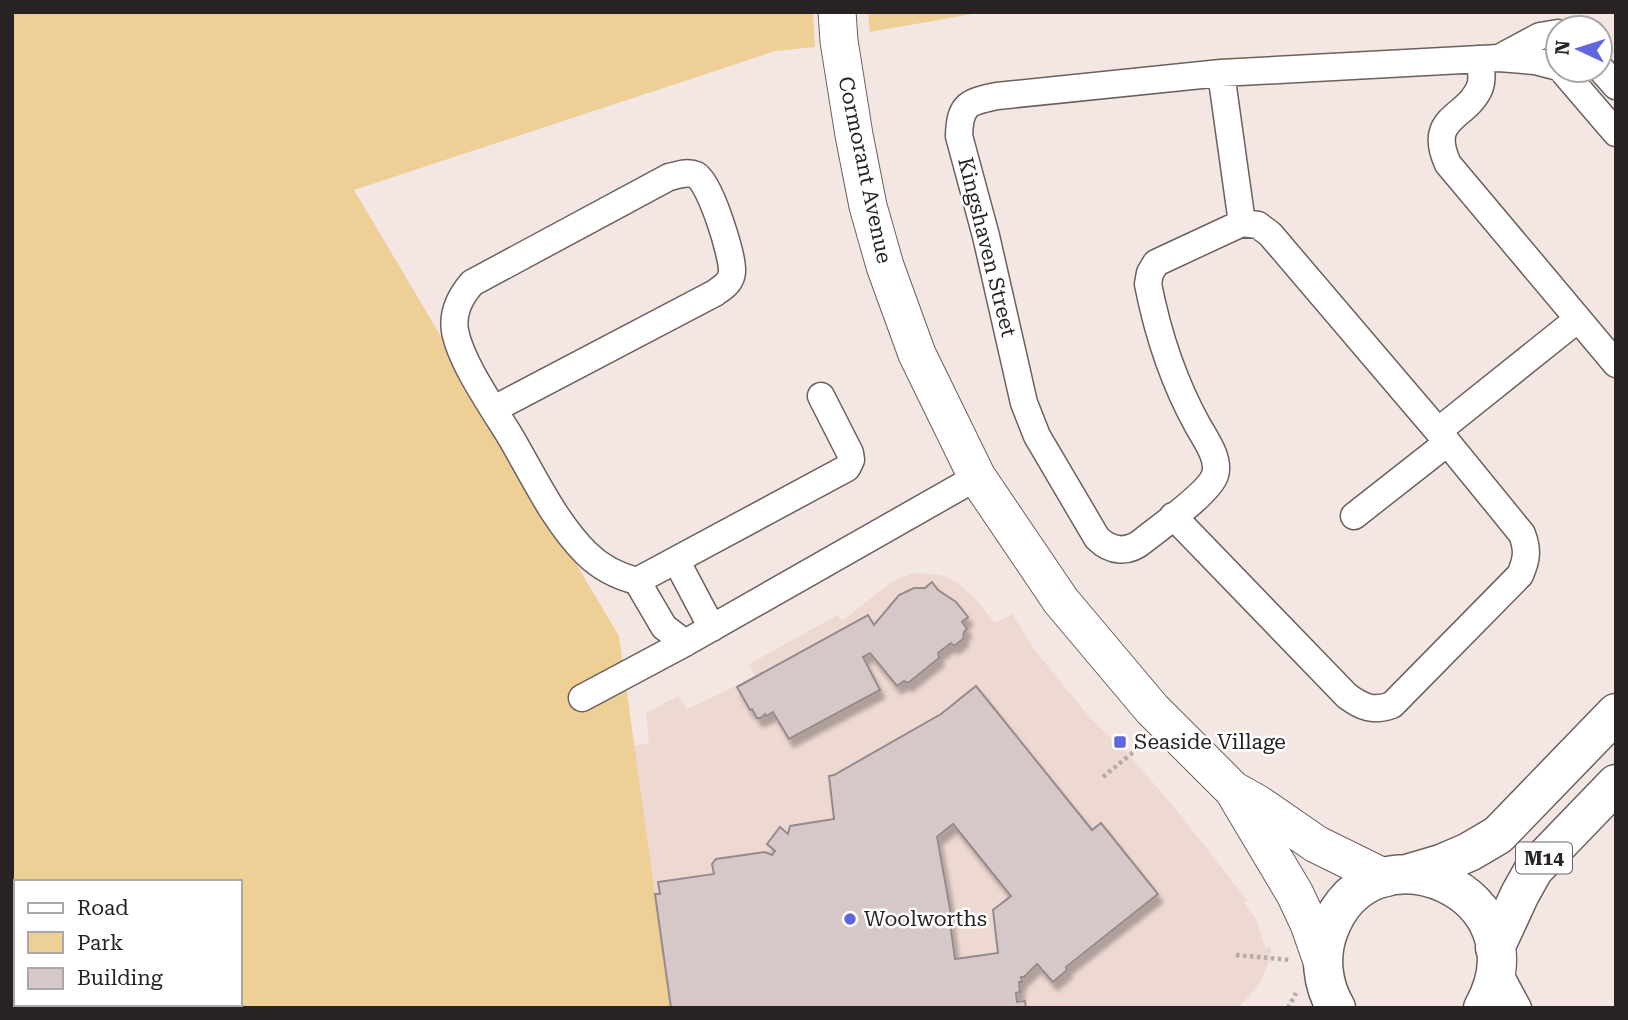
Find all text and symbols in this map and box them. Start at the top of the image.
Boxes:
north arrow [1544,14,1614,84]
text: N [1551,39,1575,56]
street label: Cormorant Avenue [833,74,897,266]
street label: Kingshaven Street [953,155,1021,339]
place label: Seaside Village [1134,730,1286,754]
marker: Seaside Village [1112,734,1128,750]
road number: M14 [1516,842,1572,874]
legend [14,880,242,1006]
text: Road [77,896,129,920]
place label: Woolworths [864,907,987,931]
marker: Woolworths [842,911,858,927]
text: Park [77,931,123,955]
text: Building [77,966,163,990]

